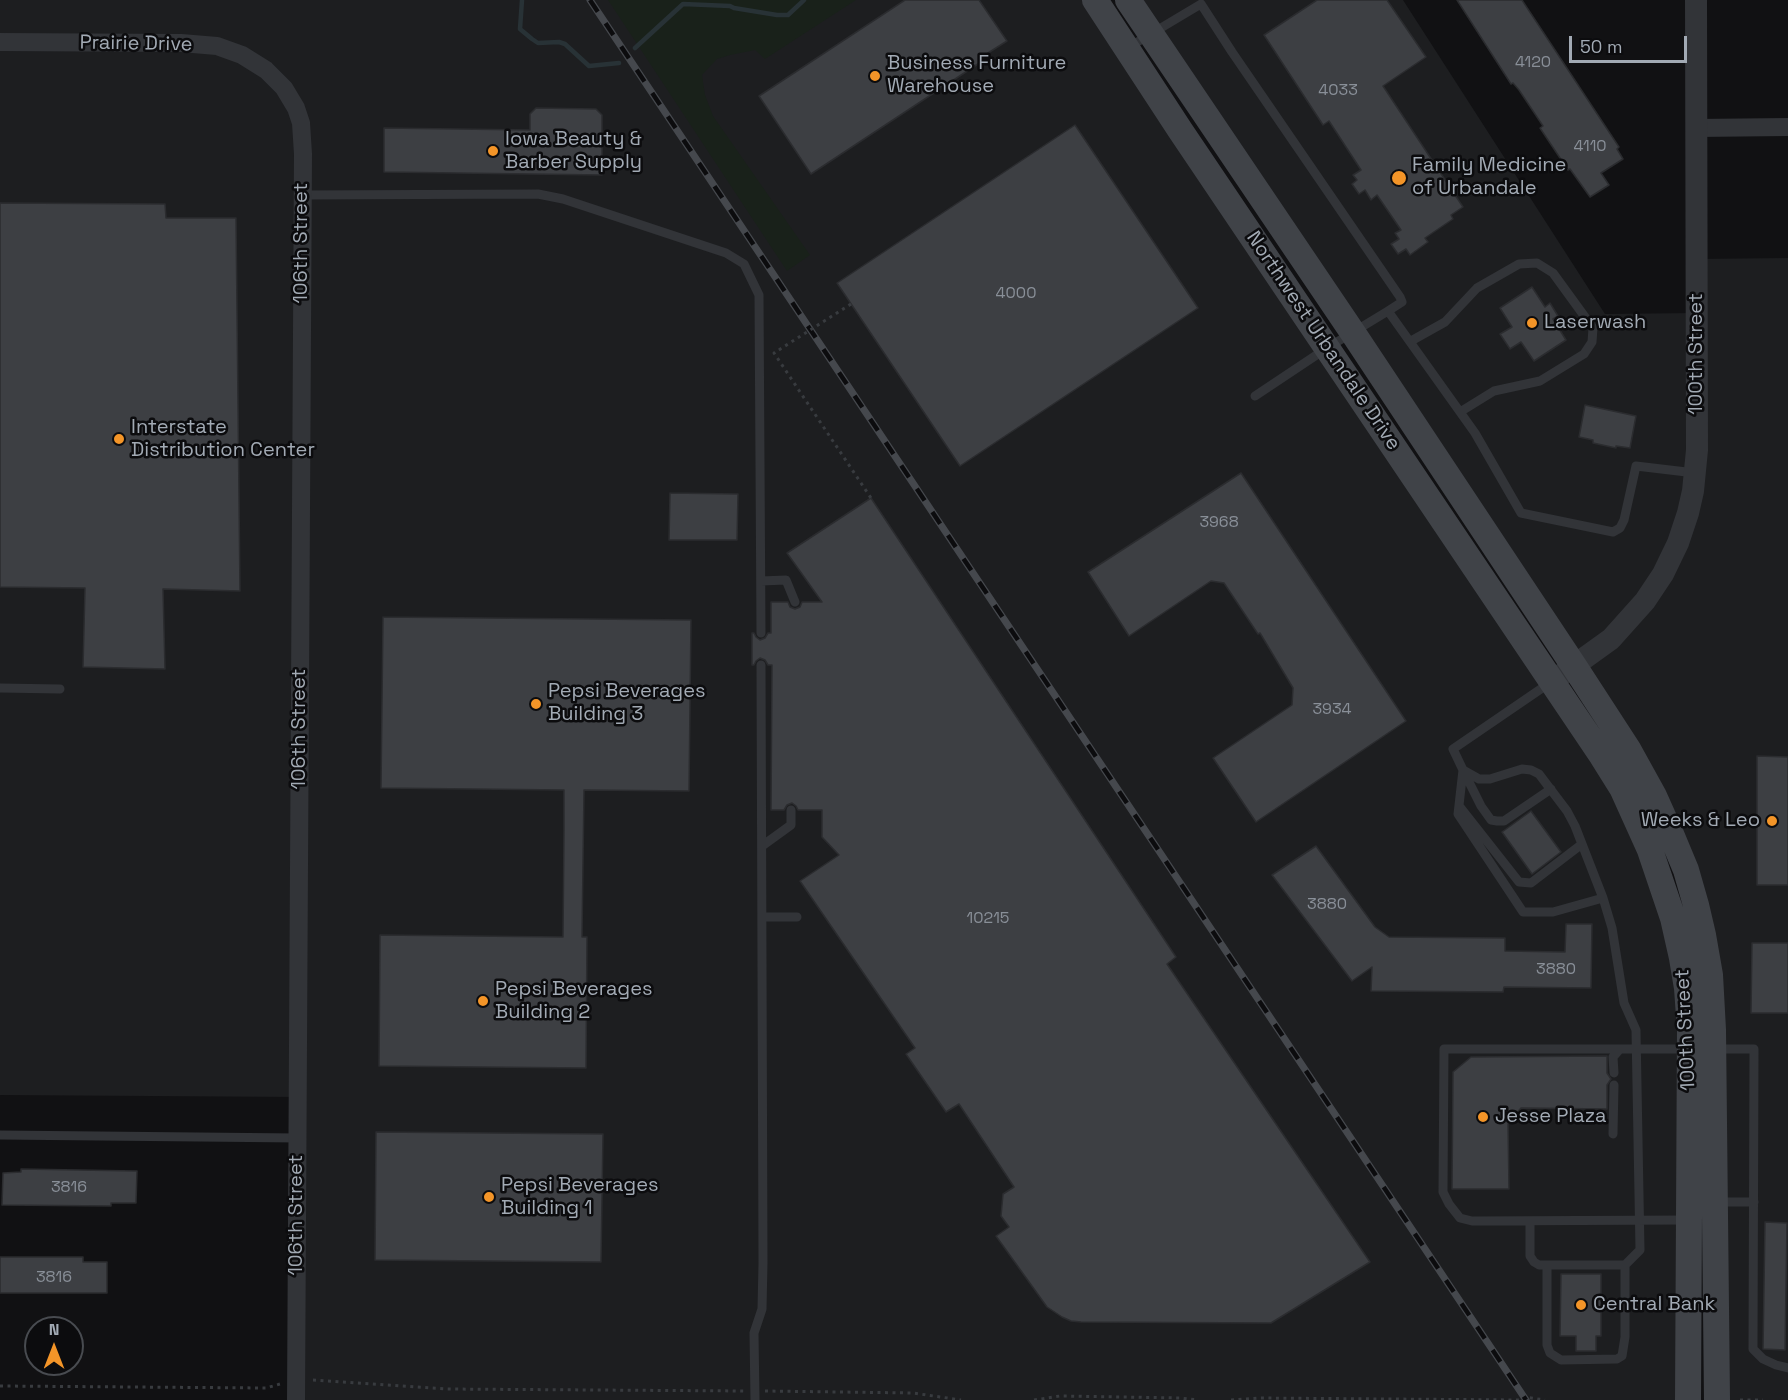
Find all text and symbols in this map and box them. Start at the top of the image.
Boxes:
scale bar [1572,24,1690,62]
street label: Prairie Drive [79,31,193,57]
text: 50 m [1580,35,1622,58]
place label: Business Furniture Warehouse [887,52,1066,99]
house number: 4120 [1515,53,1551,73]
marker: Business Furniture Warehouse [868,69,882,83]
house number: 4033 [1318,81,1358,101]
place label: Iowa Beauty & Barber Supply [505,128,642,175]
house number: 4110 [1573,137,1607,157]
marker: Iowa Beauty & Barber Supply [486,144,500,158]
place label: Family Medicine of Urbandale [1412,154,1566,201]
marker: Family Medicine of Urbandale [1390,169,1408,187]
street label: 106th Street [290,182,314,304]
street label: Northwest Urbandale Drive [1241,227,1405,455]
house number: 4000 [996,284,1036,304]
street label: 100th Street [1685,293,1709,415]
place label: Laserwash [1544,311,1646,335]
marker: Laserwash [1525,316,1539,330]
place label: Interstate Distribution Center [131,416,315,463]
marker: Interstate Distribution Center [112,432,126,446]
house number: 3968 [1199,513,1239,533]
street label: 106th Street [288,668,312,790]
place label: Pepsi Beverages Building 3 [548,680,706,727]
marker: Pepsi Beverages Building 3 [529,697,543,711]
house number: 3934 [1312,700,1352,720]
place label: Weeks & Leo [1641,809,1760,833]
marker: Weeks & Leo [1765,814,1779,828]
house number: 3880 [1307,895,1347,915]
house number: 10215 [967,909,1009,929]
house number: 3880 [1536,960,1576,980]
street label: 100th Street [1671,969,1701,1091]
place label: Pepsi Beverages Building 2 [495,978,653,1025]
marker: Pepsi Beverages Building 2 [476,994,490,1008]
place label: Jesse Plaza [1495,1105,1607,1129]
marker: Jesse Plaza [1476,1110,1490,1124]
street label: 106th Street [285,1154,309,1276]
place label: Pepsi Beverages Building 1 [501,1174,659,1221]
house number: 3816 [51,1178,87,1198]
marker: Pepsi Beverages Building 1 [482,1190,496,1204]
house number: 3816 [36,1268,72,1288]
place label: Central Bank [1593,1293,1715,1317]
marker: Central Bank [1574,1298,1588,1312]
north arrow [24,1316,84,1376]
text: N [49,1319,59,1340]

